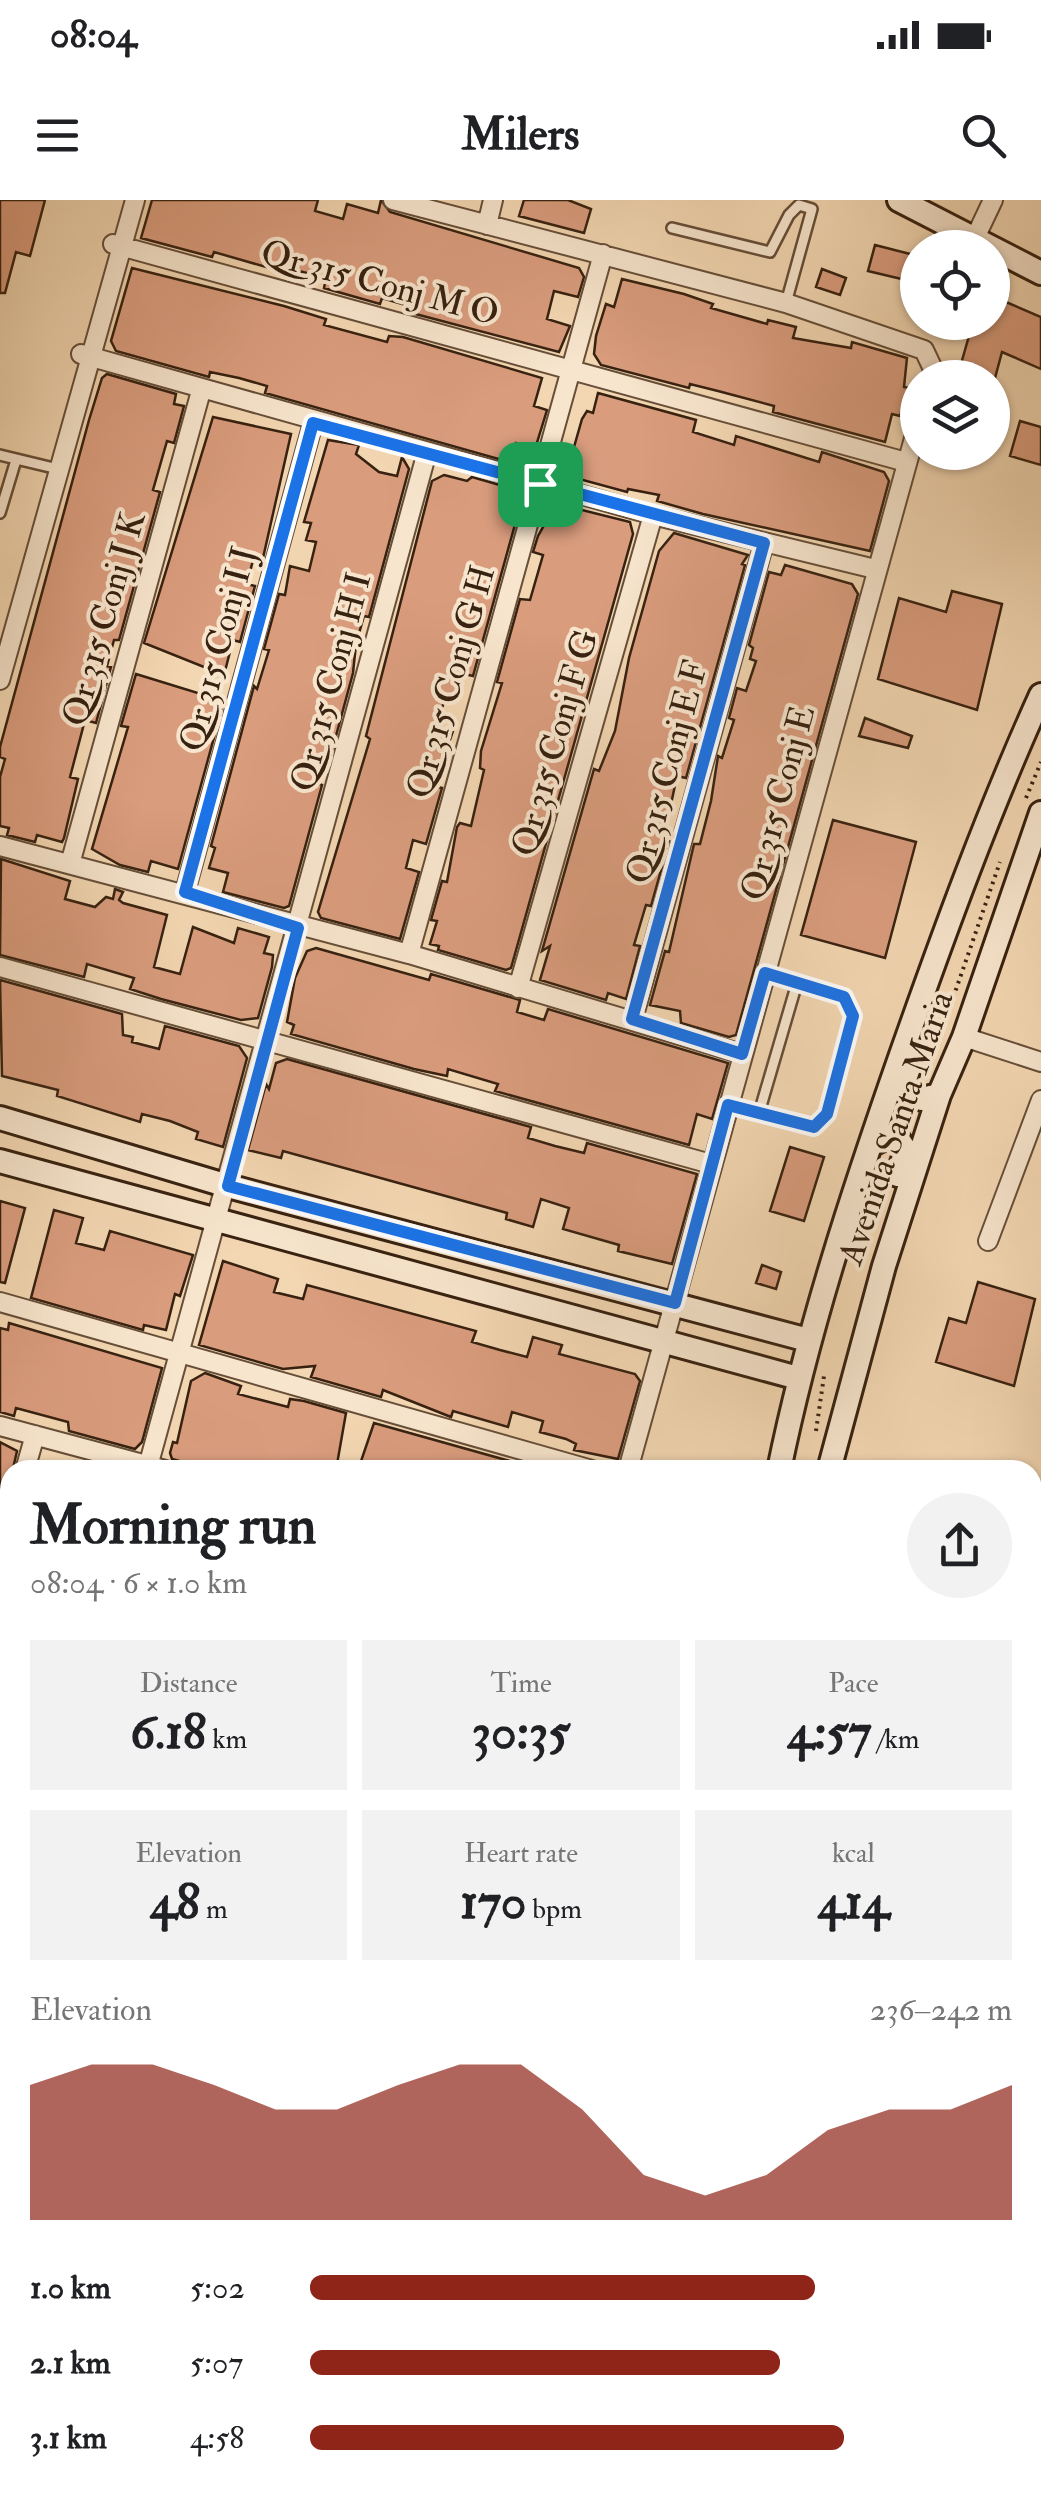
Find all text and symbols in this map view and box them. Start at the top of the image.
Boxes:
text: 08:04 [50,11,137,59]
text: Milers [462,107,579,163]
icon: menu [30,108,85,163]
icon: search [956,108,1011,163]
street label: Qr 315 Conj M O [256,230,504,336]
map controls [900,230,1010,470]
button: locate [900,230,1010,340]
button: layers [900,360,1010,470]
pin [498,442,583,527]
icon: arrive [513,457,568,512]
street label: Qr 315 Conj J K [52,506,156,731]
street label: Qr 315 Conj I J [170,542,266,756]
street label: Qr 315 Conj G H [397,561,505,803]
street label: Qr 315 Conj H I [281,568,381,796]
street label: Qr 315 Conj F G [502,625,608,861]
street label: Qr 315 Conj E F [616,656,718,888]
street label: Qr 315 Conj E [731,701,825,905]
street label: Avenida Santa Maria [828,985,964,1272]
text: Morning run [30,1491,316,1560]
button: share [907,1493,1012,1598]
text: 08:04 · 6 × 1.0 km [30,1563,247,1603]
text: Distance [140,1666,238,1701]
text: Time [490,1666,552,1701]
text: Pace [828,1666,878,1701]
text: 6.18 [130,1701,206,1764]
text: 30:35 [472,1701,570,1764]
text: 4:57 [787,1701,871,1764]
text: km [206,1722,247,1757]
text: /km [871,1722,920,1757]
text: Elevation [135,1836,242,1871]
text: Heart rate [464,1836,578,1871]
text: kcal [832,1836,875,1871]
text: 48 [150,1871,200,1934]
text: 170 [460,1871,526,1934]
text: 414 [817,1871,889,1934]
text: m [200,1892,228,1927]
text: bpm [526,1892,582,1927]
text: Elevation [30,1990,152,2030]
text: 236–242 m [870,1990,1012,2030]
text: 1.0 km [30,2268,111,2308]
text: 5:02 [190,2268,245,2308]
text: 2.1 km [30,2343,111,2383]
text: 5:07 [190,2343,243,2383]
text: 3.1 km [30,2418,107,2458]
text: 4:58 [190,2418,244,2458]

